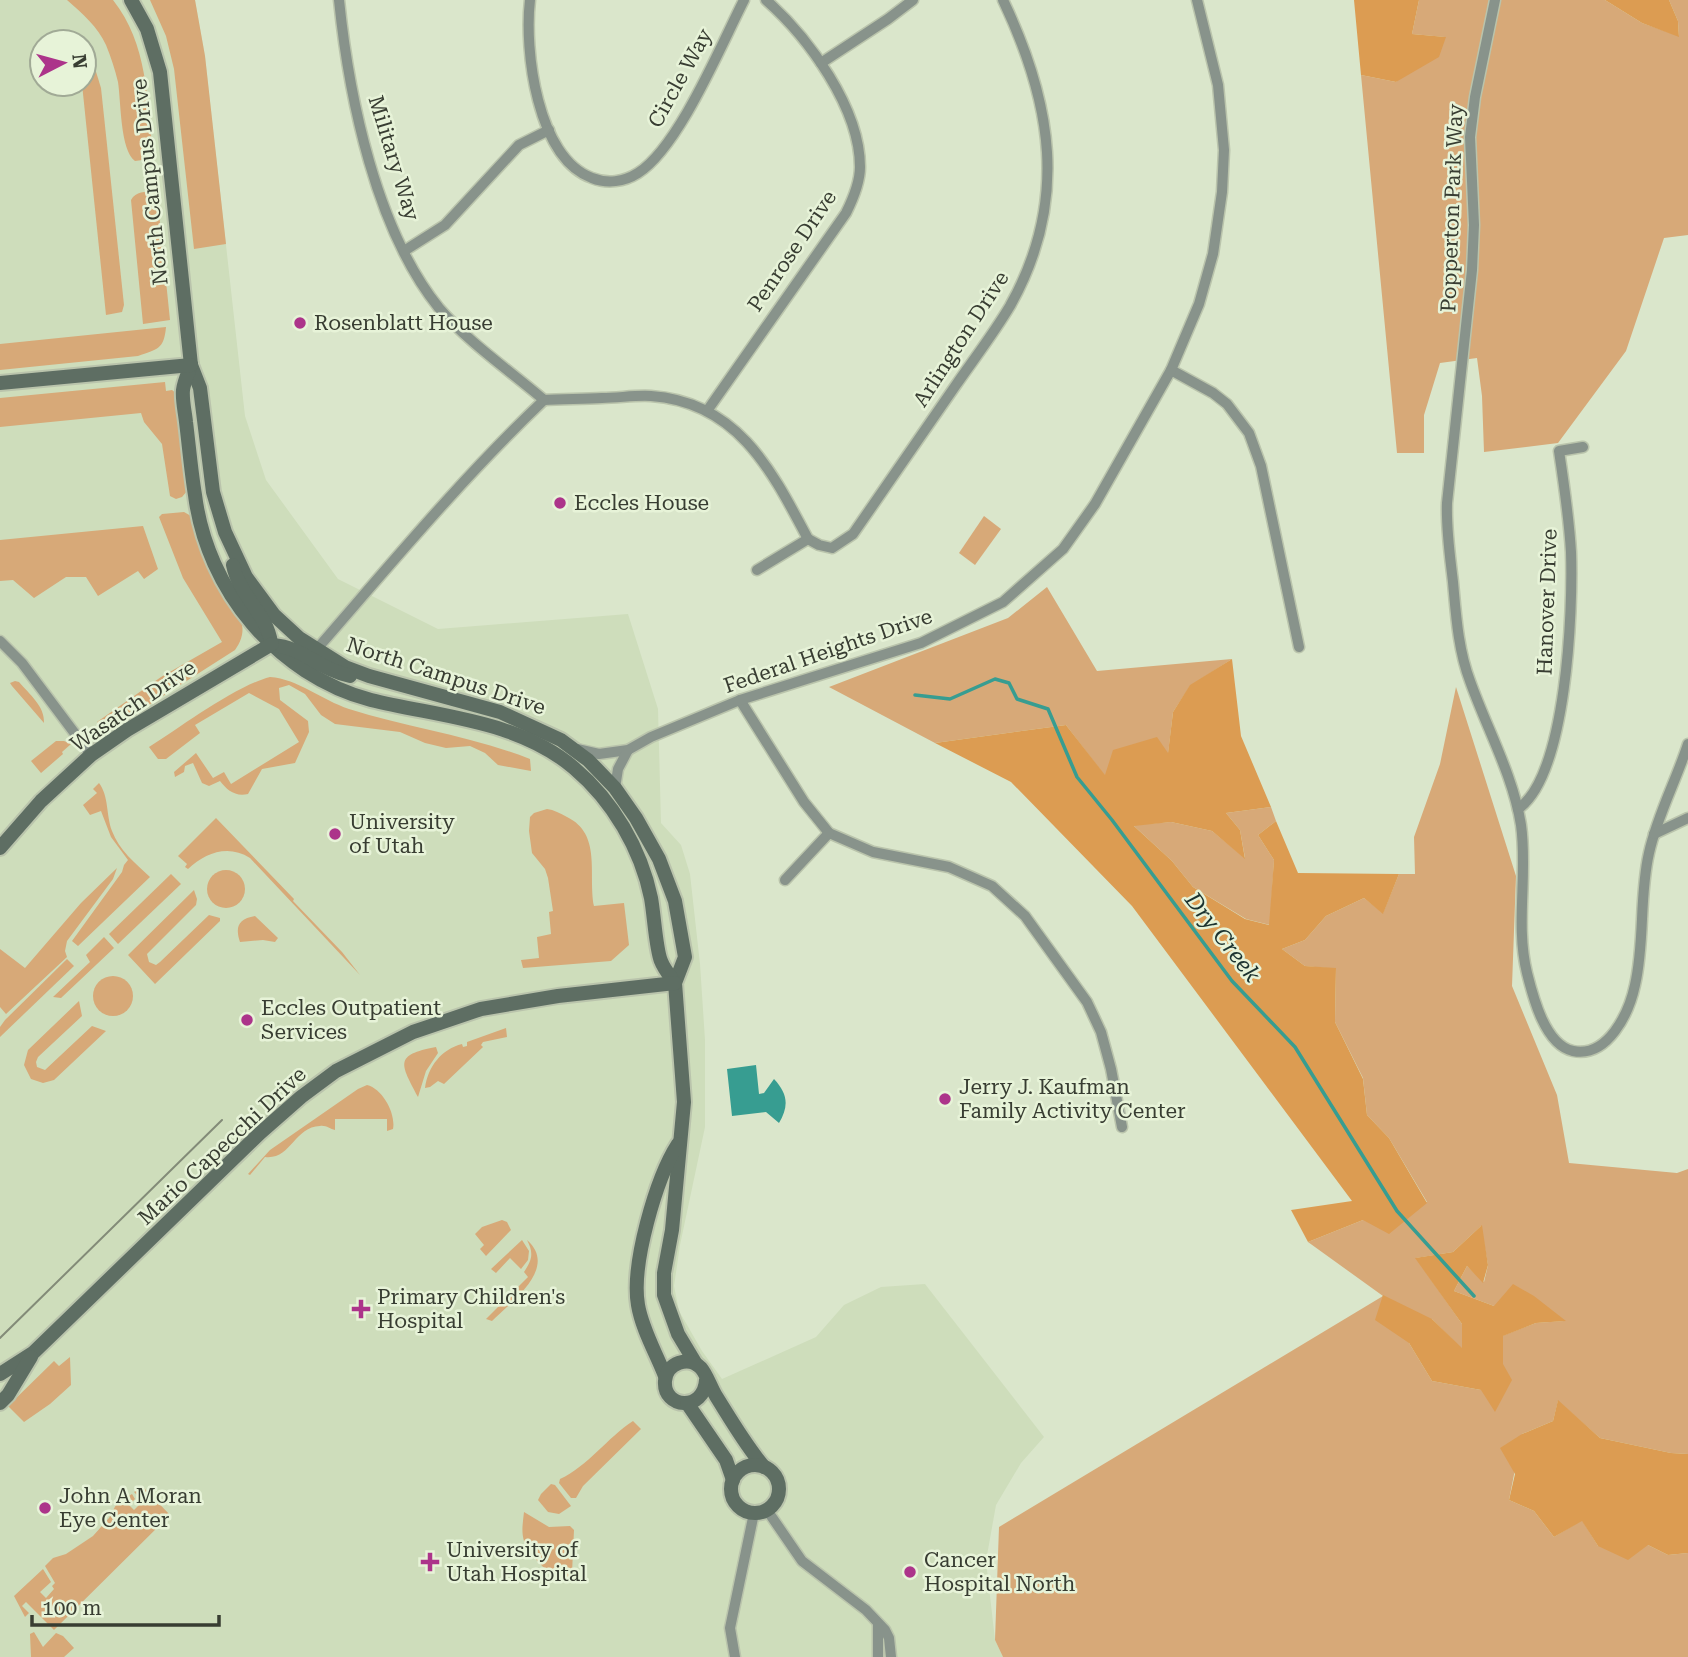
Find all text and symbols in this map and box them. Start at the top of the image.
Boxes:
street label: Circle Way [643,24,717,132]
north arrow [28,28,98,98]
text: N [67,53,92,70]
street label: North Campus Drive [127,77,173,287]
street label: Military Way [364,93,425,224]
street label: Popperton Park Way [1436,103,1468,313]
street label: Penrose Drive [743,186,841,316]
street label: Arlington Drive [908,267,1014,411]
place label: Rosenblatt House [314,311,493,335]
marker: Rosenblatt House [292,315,308,331]
place label: Eccles House [574,491,709,515]
marker: Eccles House [552,495,568,511]
street label: Hanover Drive [1532,528,1562,676]
street label: Federal Heights Drive [721,604,935,698]
street label: North Campus Drive [344,632,548,720]
street label: Wasatch Drive [66,655,200,757]
place label: University of Utah [349,810,455,858]
marker: University of Utah [327,826,343,842]
water label: Dry Creek [1179,886,1266,988]
place label: Eccles Outpatient Services [261,996,441,1044]
marker: Eccles Outpatient Services [239,1012,255,1028]
street label: Mario Capecchi Drive [133,1062,311,1230]
place label: Jerry J. Kaufman Family Activity Center [959,1075,1186,1123]
marker: Jerry J. Kaufman Family Activity Center [937,1091,953,1107]
place label: Primary Children's Hospital [377,1285,565,1333]
marker: Primary Children's Hospital [351,1299,371,1319]
place label: John A Moran Eye Center [59,1484,202,1532]
marker: John A Moran Eye Center [37,1500,53,1516]
place label: University of Utah Hospital [446,1538,587,1586]
place label: Cancer Hospital North [924,1548,1076,1596]
marker: University of Utah Hospital [420,1552,440,1572]
marker: Cancer Hospital North [902,1564,918,1580]
scale bar [32,1584,219,1628]
text: 100 m [42,1596,102,1620]

